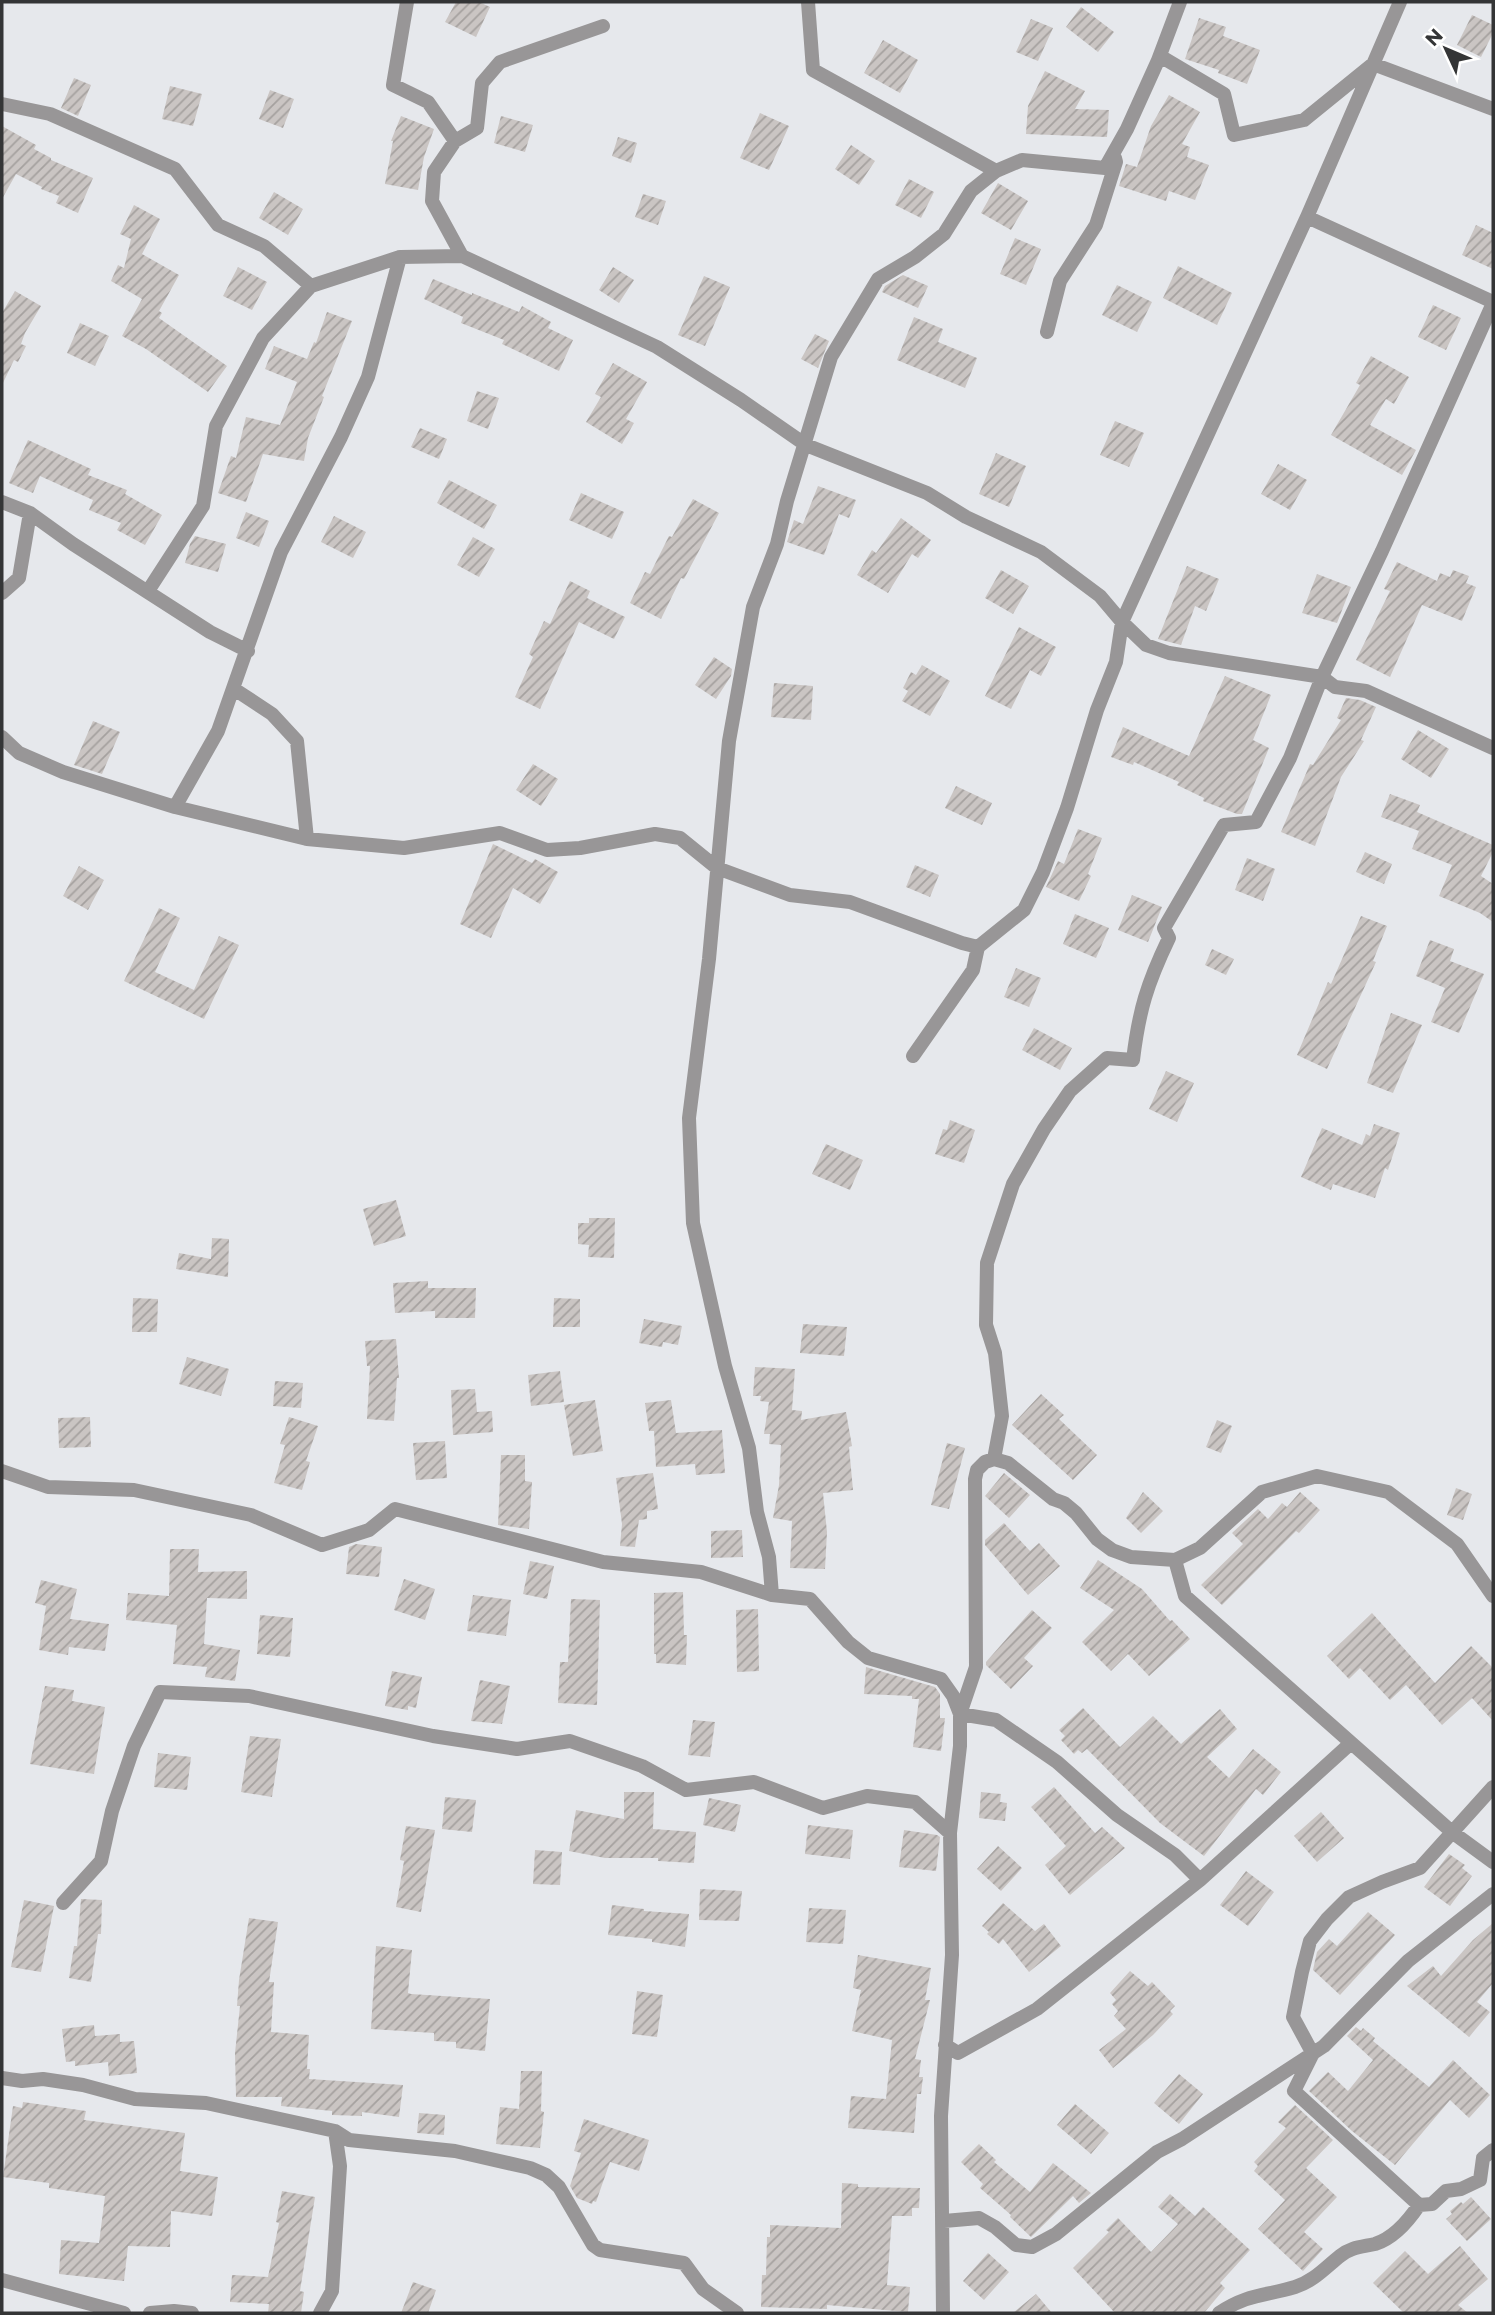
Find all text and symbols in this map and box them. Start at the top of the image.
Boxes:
north arrow [1411,14,1481,84]
text: N [1421,24,1448,51]

